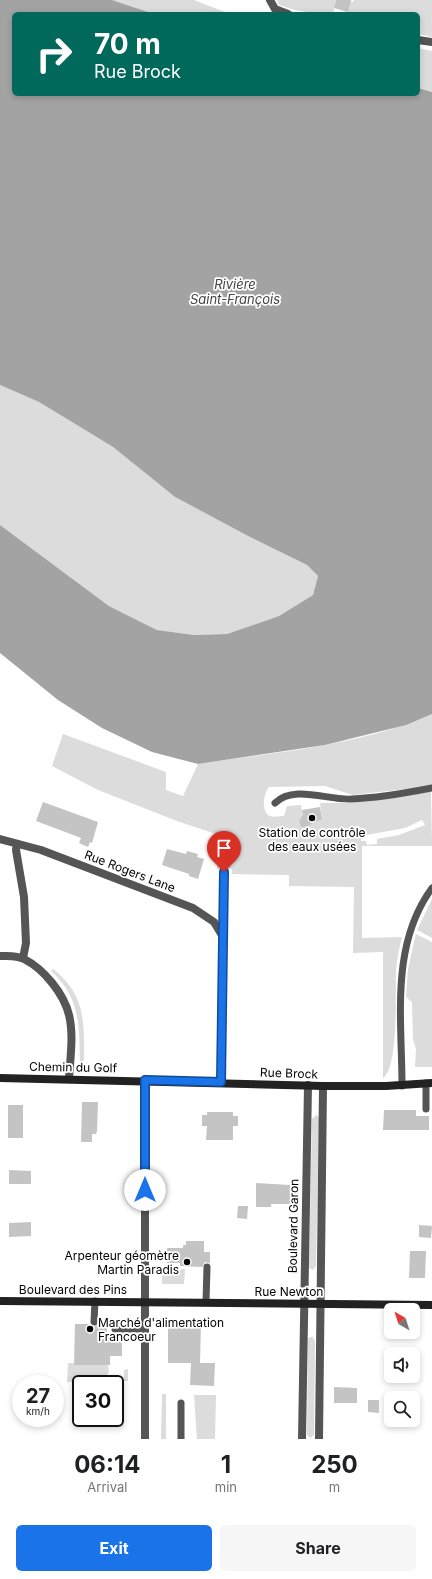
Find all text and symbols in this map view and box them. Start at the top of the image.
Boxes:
text: 70 m [94,27,161,61]
icon: right [28,28,80,80]
text: Rue Brock [94,61,181,82]
water label: Rivière Saint-François [190,276,280,307]
marker: Station de contrôle des eaux usées [307,813,317,823]
place label: Station de contrôle des eaux usées [258,825,366,854]
pin [207,831,241,872]
icon: arrive [213,837,235,859]
street label: Rue Rogers Lane [82,847,178,895]
street label: Chemin du Golf [29,1059,118,1075]
street label: Rue Brock [260,1064,319,1082]
position arrow [124,1169,166,1211]
street label: Boulevard Garon [285,1179,301,1273]
place label: Arpenteur géomètre Martin Paradis [64,1248,179,1277]
marker: Arpenteur géomètre Martin Paradis [182,1257,192,1267]
street label: Boulevard des Pins [19,1282,127,1297]
street label: Rue Newton [255,1284,323,1299]
north arrow [384,1303,420,1339]
map controls [384,1303,420,1427]
place label: Marché d'alimentation Francoeur [98,1315,224,1344]
marker: Marché d'alimentation Francoeur [85,1324,95,1334]
button: sound [384,1347,420,1383]
speed limit sign: 30 [72,1375,124,1427]
text: 27 [26,1384,50,1408]
button: search [384,1391,420,1427]
text: km/h [26,1405,50,1417]
text: 06:14 [74,1450,141,1479]
text: 1 [221,1450,231,1479]
text: 250 [311,1450,358,1479]
text: Arrival [87,1479,127,1495]
text: min [215,1479,237,1495]
text: m [329,1479,340,1495]
button: Exit [16,1525,212,1571]
button: Share [220,1525,416,1571]

